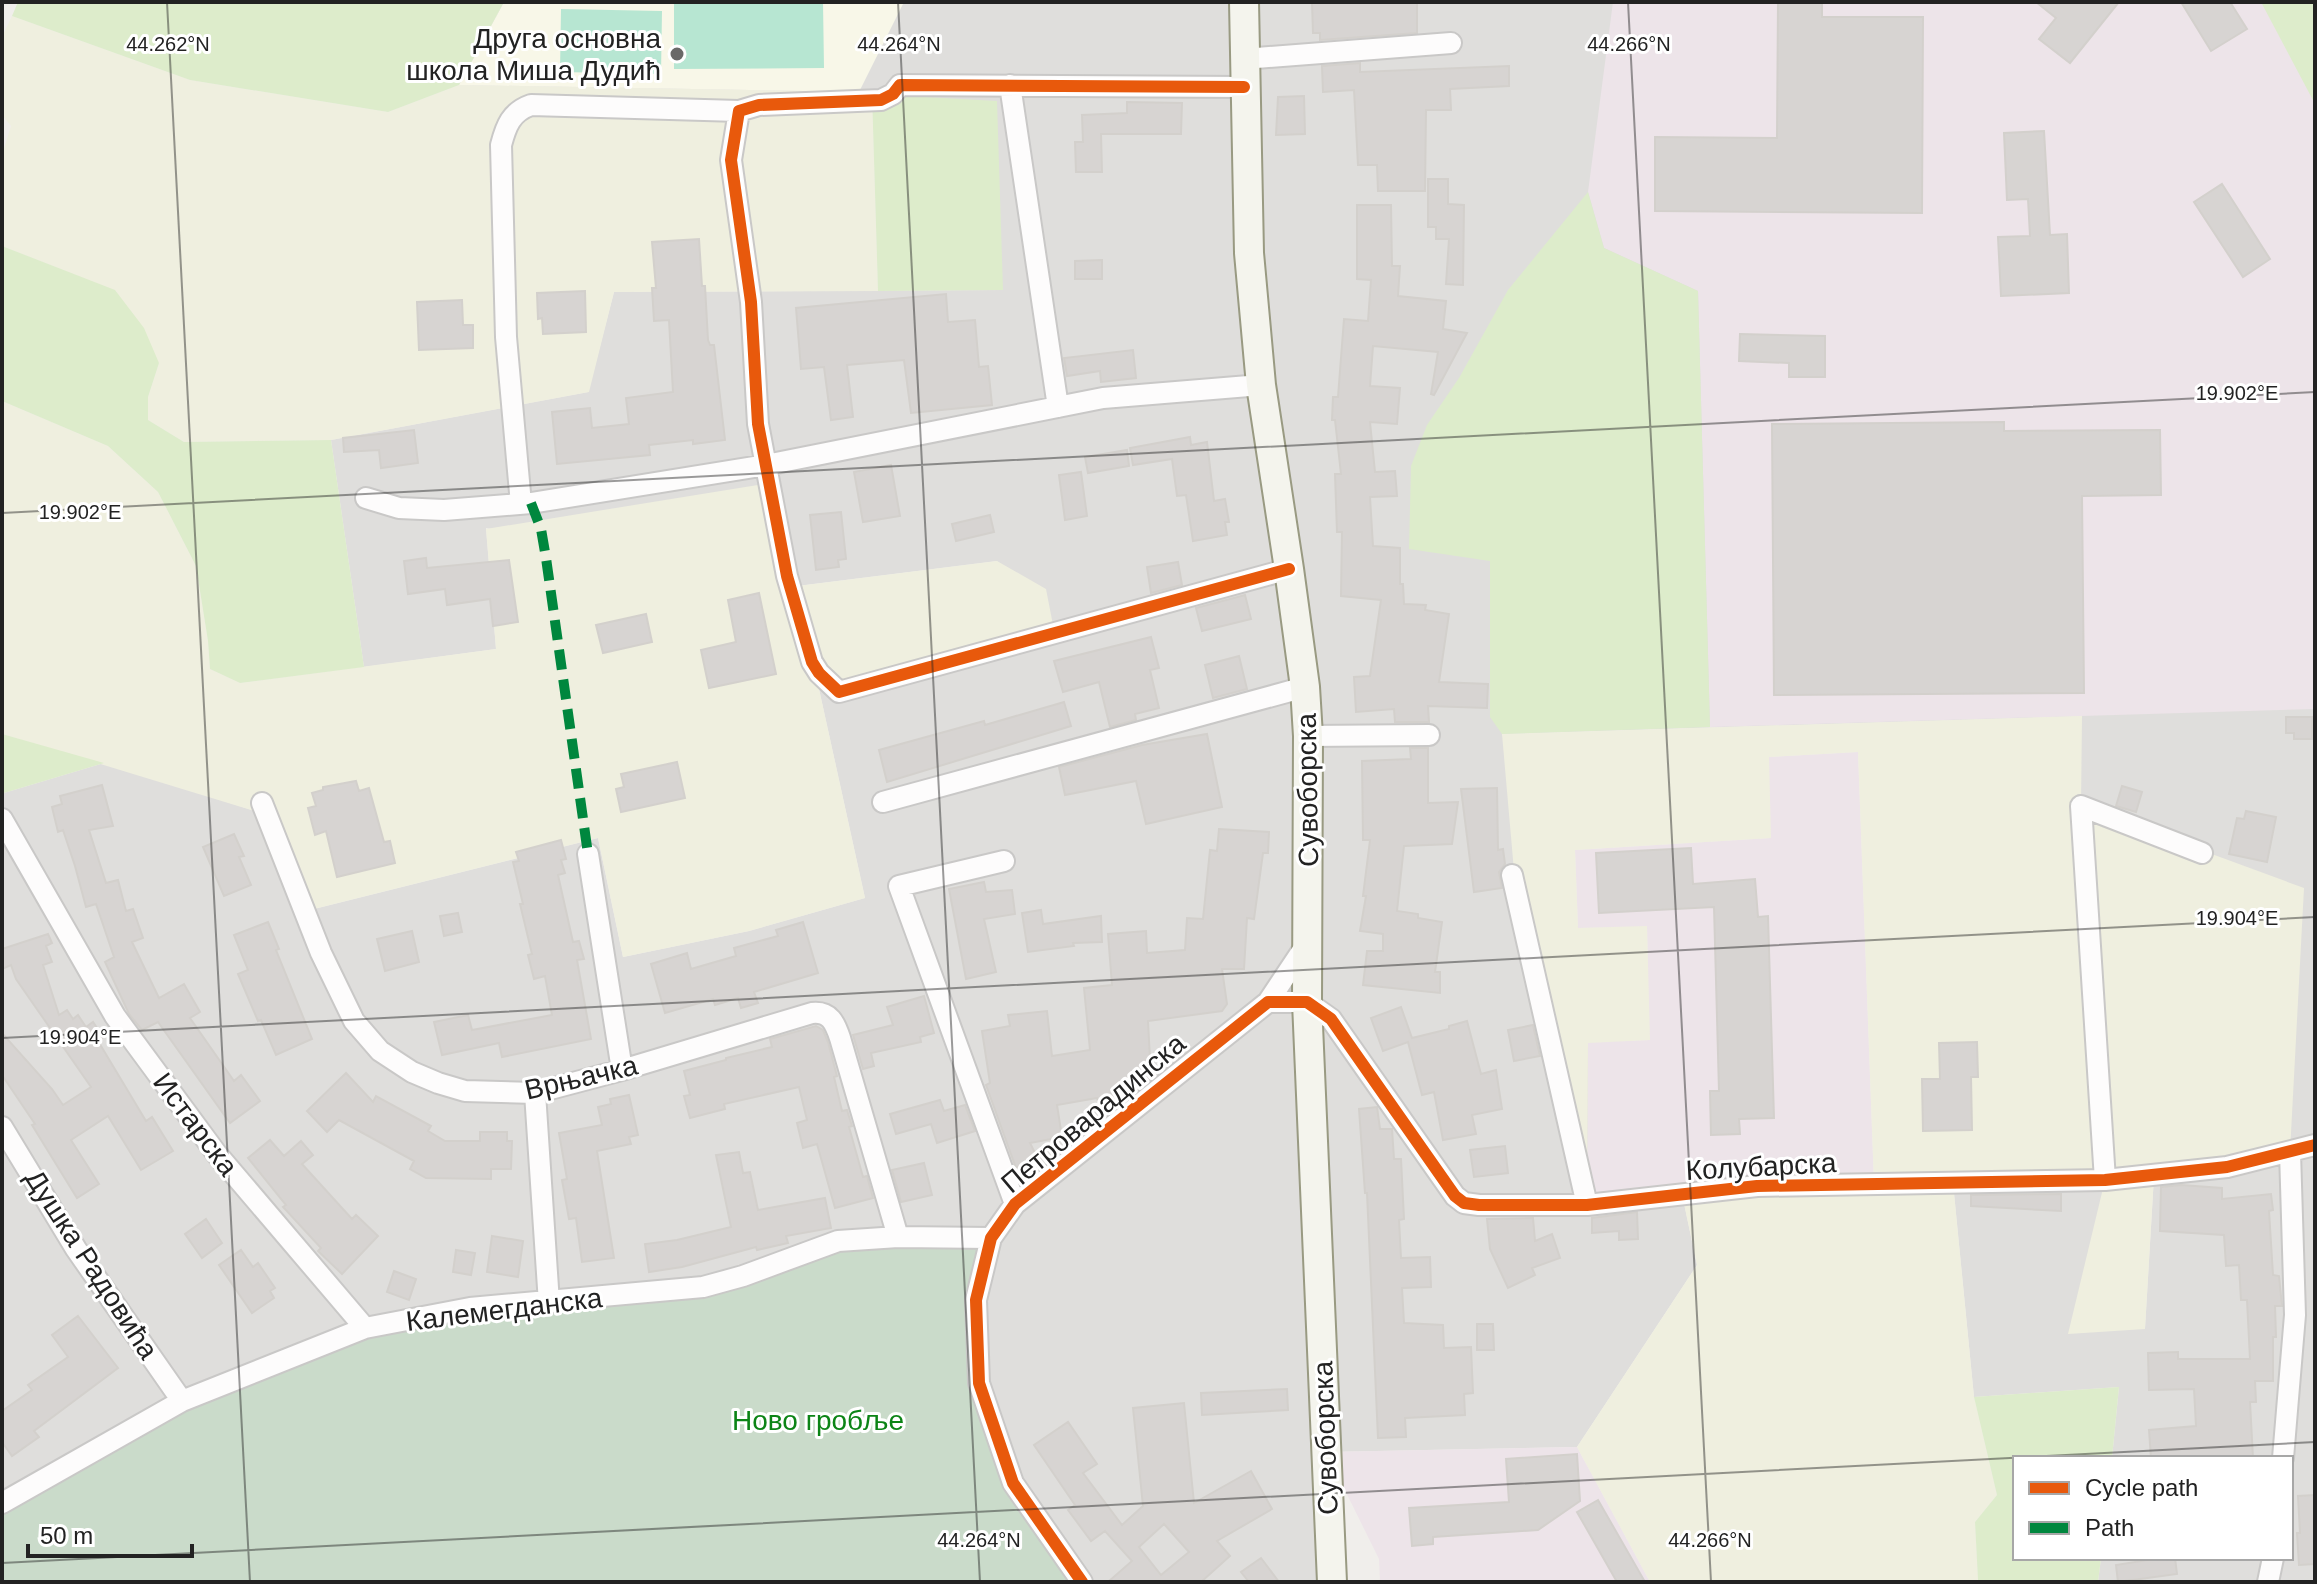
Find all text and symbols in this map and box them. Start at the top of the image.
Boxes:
place label: Друга основна школа Миша Дудић [406,23,661,86]
text: 44.262°N [126,33,210,55]
text: 44.264°N [857,33,941,55]
text: 44.266°N [1587,33,1671,55]
marker: Друга основна школа Миша Дудић [668,45,686,63]
text: 19.902°E [2196,382,2278,404]
text: 19.902°E [39,501,121,523]
street label: Сувоборска [1291,712,1324,867]
text: 19.904°E [2196,907,2278,929]
text: 19.904°E [39,1026,121,1048]
street label: Петроварадинска [995,1027,1192,1199]
street label: Врњачка [522,1049,641,1106]
street label: Истарска [147,1067,244,1182]
street label: Колубарска [1685,1147,1838,1186]
street label: Душка Радовића [19,1164,164,1365]
street label: Калемегданска [404,1282,604,1337]
street label: Сувоборска [1307,1360,1344,1515]
park label: Ново гробље [732,1405,904,1436]
legend [2013,1456,2293,1560]
text: Cycle path [2085,1474,2198,1501]
scale bar [28,1508,192,1558]
text: Path [2085,1514,2134,1541]
text: 50 m [40,1522,93,1549]
text: 44.264°N [937,1529,1021,1551]
text: 44.266°N [1668,1529,1752,1551]

